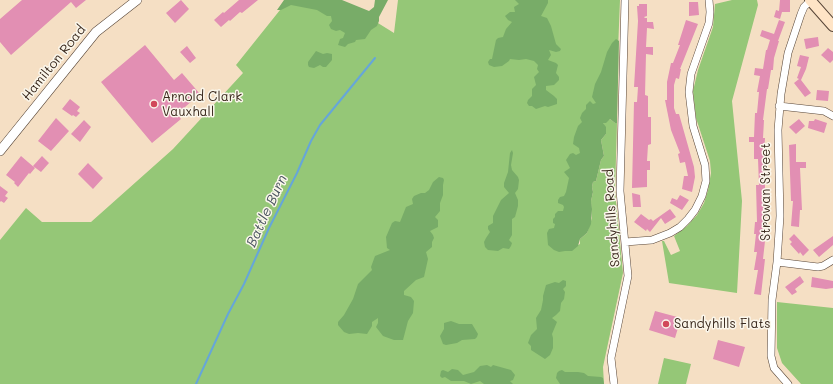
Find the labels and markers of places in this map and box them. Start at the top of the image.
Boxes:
place label: Arnold Clark Vauxhall [162,89,242,120]
marker: Arnold Clark Vauxhall [149,99,159,109]
place label: Sandyhills Flats [674,316,771,332]
marker: Sandyhills Flats [661,319,671,329]

